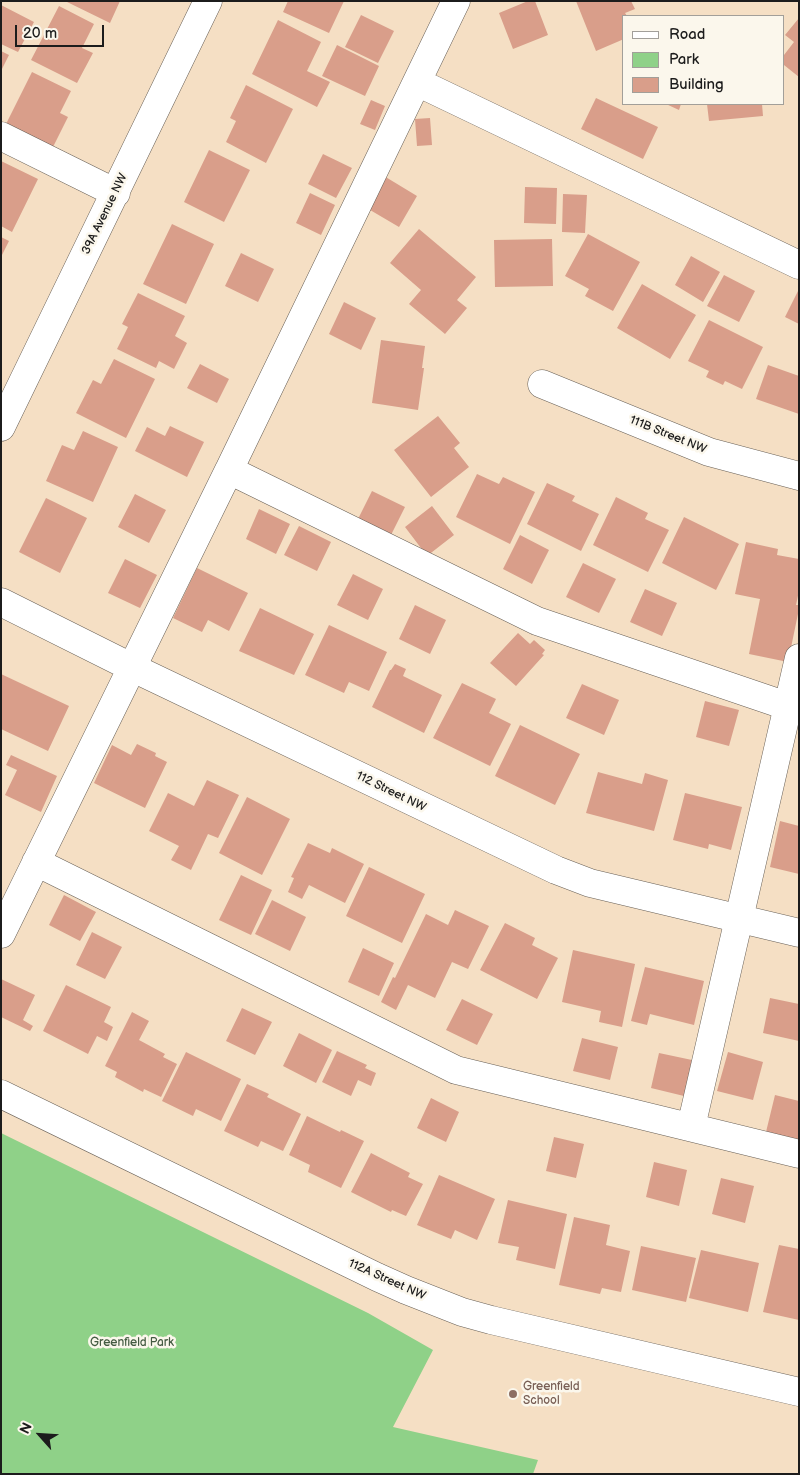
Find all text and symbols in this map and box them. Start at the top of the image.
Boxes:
scale bar [18,15,106,47]
legend [622,15,785,105]
text: 20 m [23,24,57,43]
text: Road [669,25,705,44]
text: Park [669,50,699,69]
text: Building [669,75,724,94]
street label: 39A Avenue NW [79,171,131,257]
street label: 111B Street NW [627,413,709,457]
street label: 112 Street NW [354,769,428,815]
street label: 112A Street NW [346,1257,428,1303]
park label: Greenfield Park [90,1336,174,1350]
place label: Greenfield School [523,1380,580,1408]
marker: Greenfield School [507,1388,519,1400]
north arrow [15,1410,65,1460]
text: N [16,1420,36,1437]

